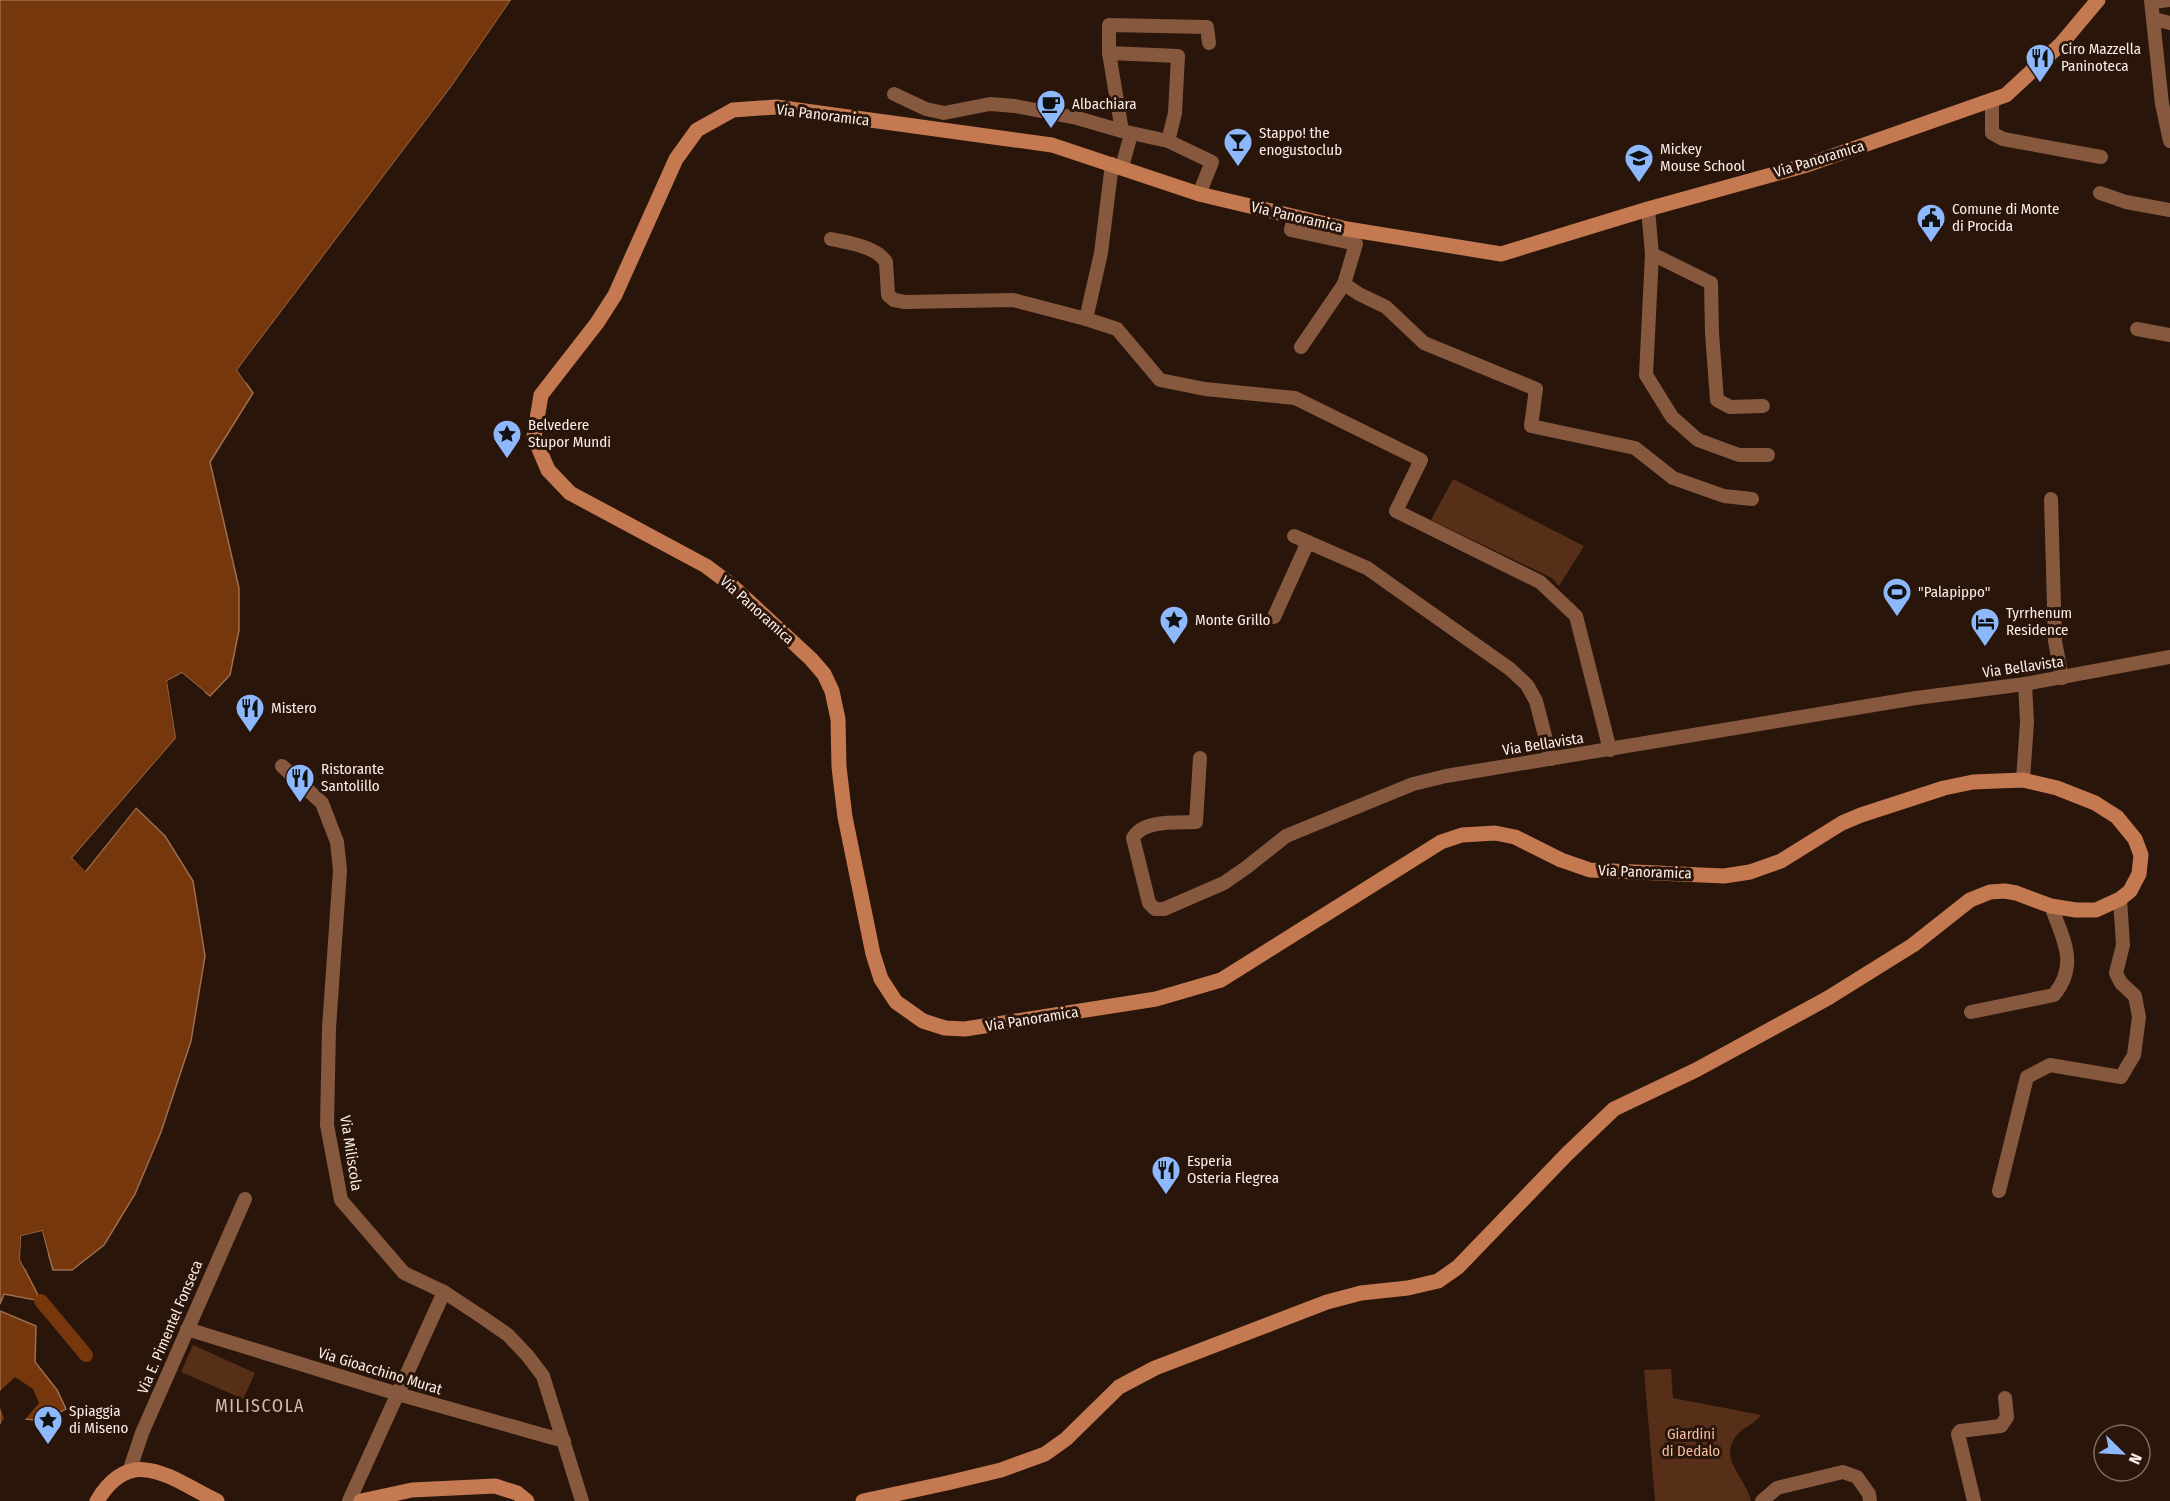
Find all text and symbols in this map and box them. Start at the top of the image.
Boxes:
place label: Ciro Mazzella Paninoteca [2061,40,2141,75]
restaurant icon: Ciro Mazzella Paninoteca [2024,42,2056,84]
cafe icon: Albachiara [1035,88,1067,130]
place label: Albachiara [1072,95,1137,113]
street label: Via Panoramica [775,100,871,130]
place label: Stappo! the enogustoclub [1259,124,1342,159]
bar icon: Stappo! the enogustoclub [1222,126,1254,168]
street label: Via Panoramica [1772,137,1866,181]
place label: Mickey Mouse School [1660,140,1745,175]
school or university icon: Mickey Mouse School [1623,142,1655,184]
street label: Via Panoramica [1249,198,1345,236]
place label: Comune di Monte di Procida [1952,200,2059,235]
public building icon: Comune di Monte di Procida [1915,202,1947,244]
place label: Belvedere Stupor Mundi [528,416,611,451]
place icon: Belvedere Stupor Mundi [491,418,523,460]
street label: Via Panoramica [716,572,798,648]
sports icon: "Palapippo" [1881,576,1913,618]
place label: "Palapippo" [1918,583,1990,601]
place icon: Monte Grillo [1158,604,1190,646]
place label: Tyrrhenum Residence [2006,604,2072,639]
hotel icon: Tyrrhenum Residence [1969,606,2001,648]
place label: Monte Grillo [1195,611,1271,629]
street label: Via Bellavista [1981,652,2065,682]
restaurant icon: Mistero [234,692,266,734]
place label: Mistero [271,699,317,717]
street label: Via Bellavista [1501,729,1585,759]
place label: Ristorante Santolillo [321,760,384,795]
restaurant icon: Ristorante Santolillo [284,762,316,804]
street label: Via Panoramica [1598,861,1692,883]
street label: Via Panoramica [984,1003,1080,1035]
street label: Via Miliscola [336,1114,366,1192]
place label: Esperia Osteria Flegrea [1187,1152,1279,1187]
restaurant icon: Esperia Osteria Flegrea [1150,1154,1182,1196]
street label: Via E. Pimentel Fonseca [134,1258,206,1396]
street label: Via Gioacchino Murat [316,1344,444,1398]
district label: MILISCOLA [215,1395,305,1417]
place label: Spiaggia di Miseno [69,1402,129,1437]
place icon: Spiaggia di Miseno [32,1404,64,1446]
north arrow [2092,1423,2152,1483]
park label: Giardini di Dedalo [1662,1425,1720,1460]
text: N [2125,1451,2146,1467]

